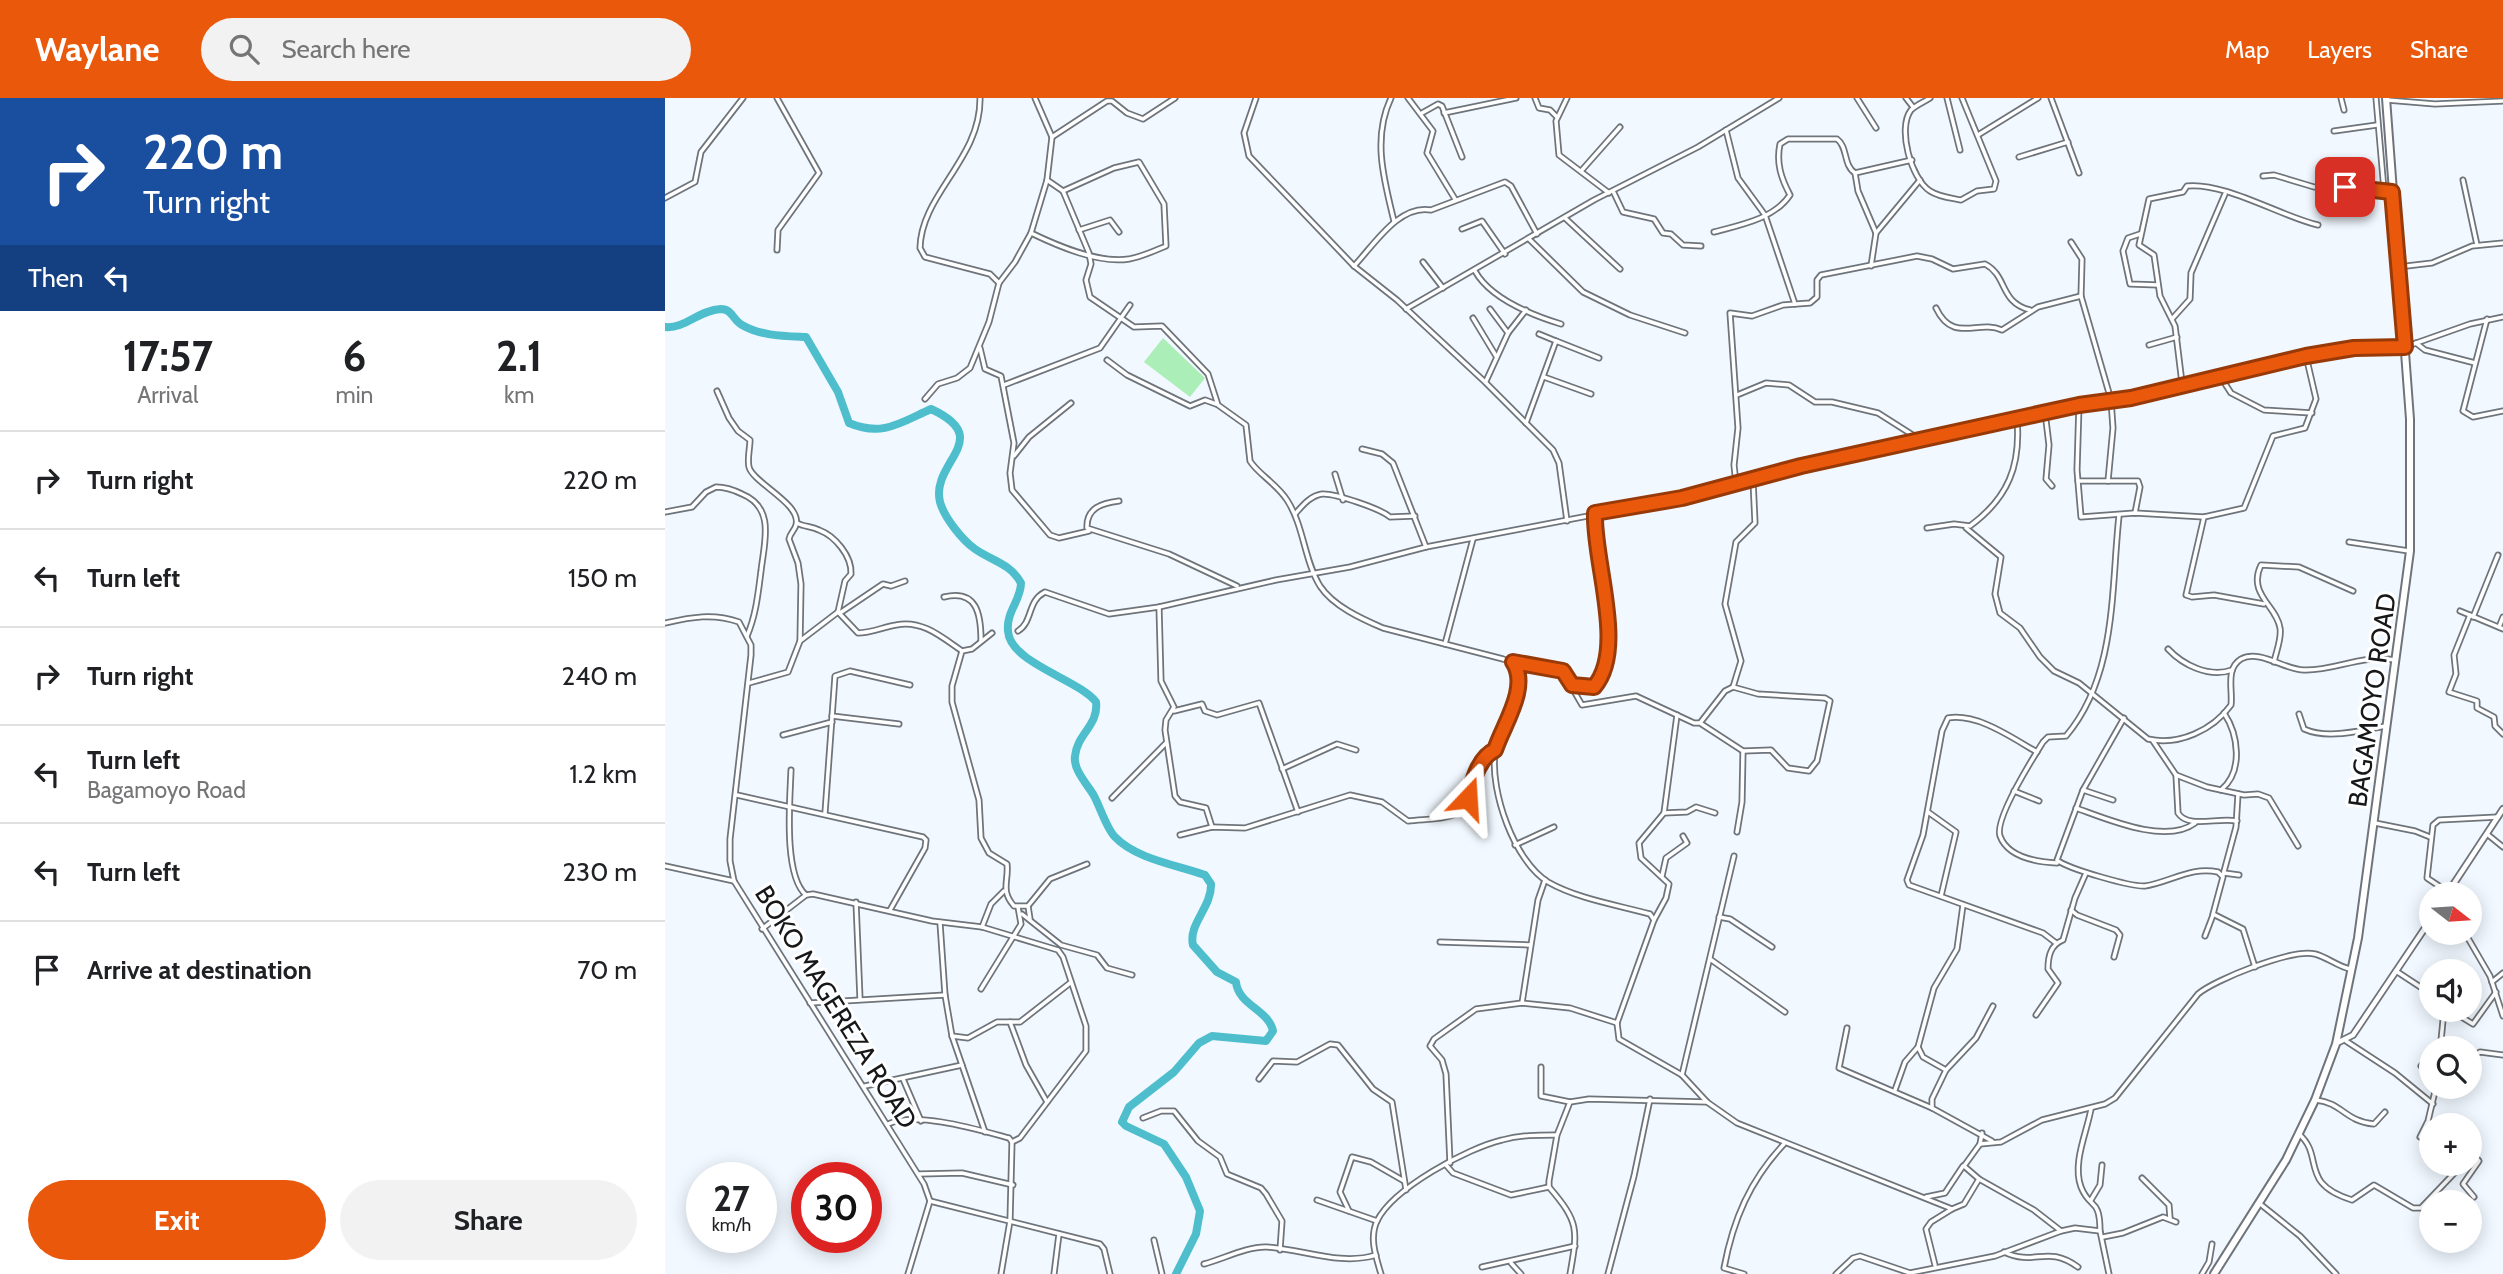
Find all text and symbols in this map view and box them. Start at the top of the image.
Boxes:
search box [201,18,691,81]
text: Waylane [35,29,159,69]
icon: search [225,30,263,68]
text: Search here [281,33,411,65]
text: Map [2225,35,2269,64]
text: Layers [2307,35,2372,64]
text: Share [2410,35,2468,64]
text: 220 m [143,122,283,181]
icon: right [28,126,119,217]
pin [2315,157,2375,217]
icon: arrive [2326,168,2364,206]
text: Turn right [143,182,270,221]
icon: left [98,259,136,297]
text: Then [28,262,84,294]
text: 17:57 [123,330,213,382]
text: 6 [343,330,366,382]
text: 2.1 [496,330,542,382]
text: Arrival [137,381,198,409]
text: min [336,381,373,409]
text: km [504,381,534,409]
icon: right [28,461,66,499]
text: Turn right [87,464,193,496]
text: 220 m [563,464,637,496]
icon: left [28,559,66,597]
text: Turn left [87,562,180,594]
text: 150 m [568,562,637,594]
street label: BAGAMOYO ROAD [2341,591,2403,809]
icon: right [28,657,66,695]
text: Turn right [87,660,193,692]
text: 240 m [562,660,637,692]
text: Turn left [87,744,180,776]
icon: left [28,755,66,793]
text: 1.2 km [569,758,637,790]
position arrow [1431,761,1505,835]
text: Bagamoyo Road [87,776,246,804]
icon: left [28,853,66,891]
text: Turn left [87,856,180,888]
text: 230 m [563,856,637,888]
street label: BOKO MAGEREZA ROAD [748,880,924,1134]
north arrow [2419,882,2481,945]
map controls [2419,882,2482,1253]
icon: arrive [28,951,66,989]
text: Arrive at destination [87,954,312,986]
text: 70 m [577,954,637,986]
button: sound [2419,959,2482,1022]
button: search [2419,1036,2482,1099]
button: + [2419,1113,2482,1176]
speed limit sign: 30 [791,1162,882,1253]
text: 27 [713,1177,750,1220]
button: Exit [28,1180,326,1260]
button: Share [340,1180,637,1260]
button: − [2419,1190,2482,1253]
text: km/h [712,1214,751,1236]

